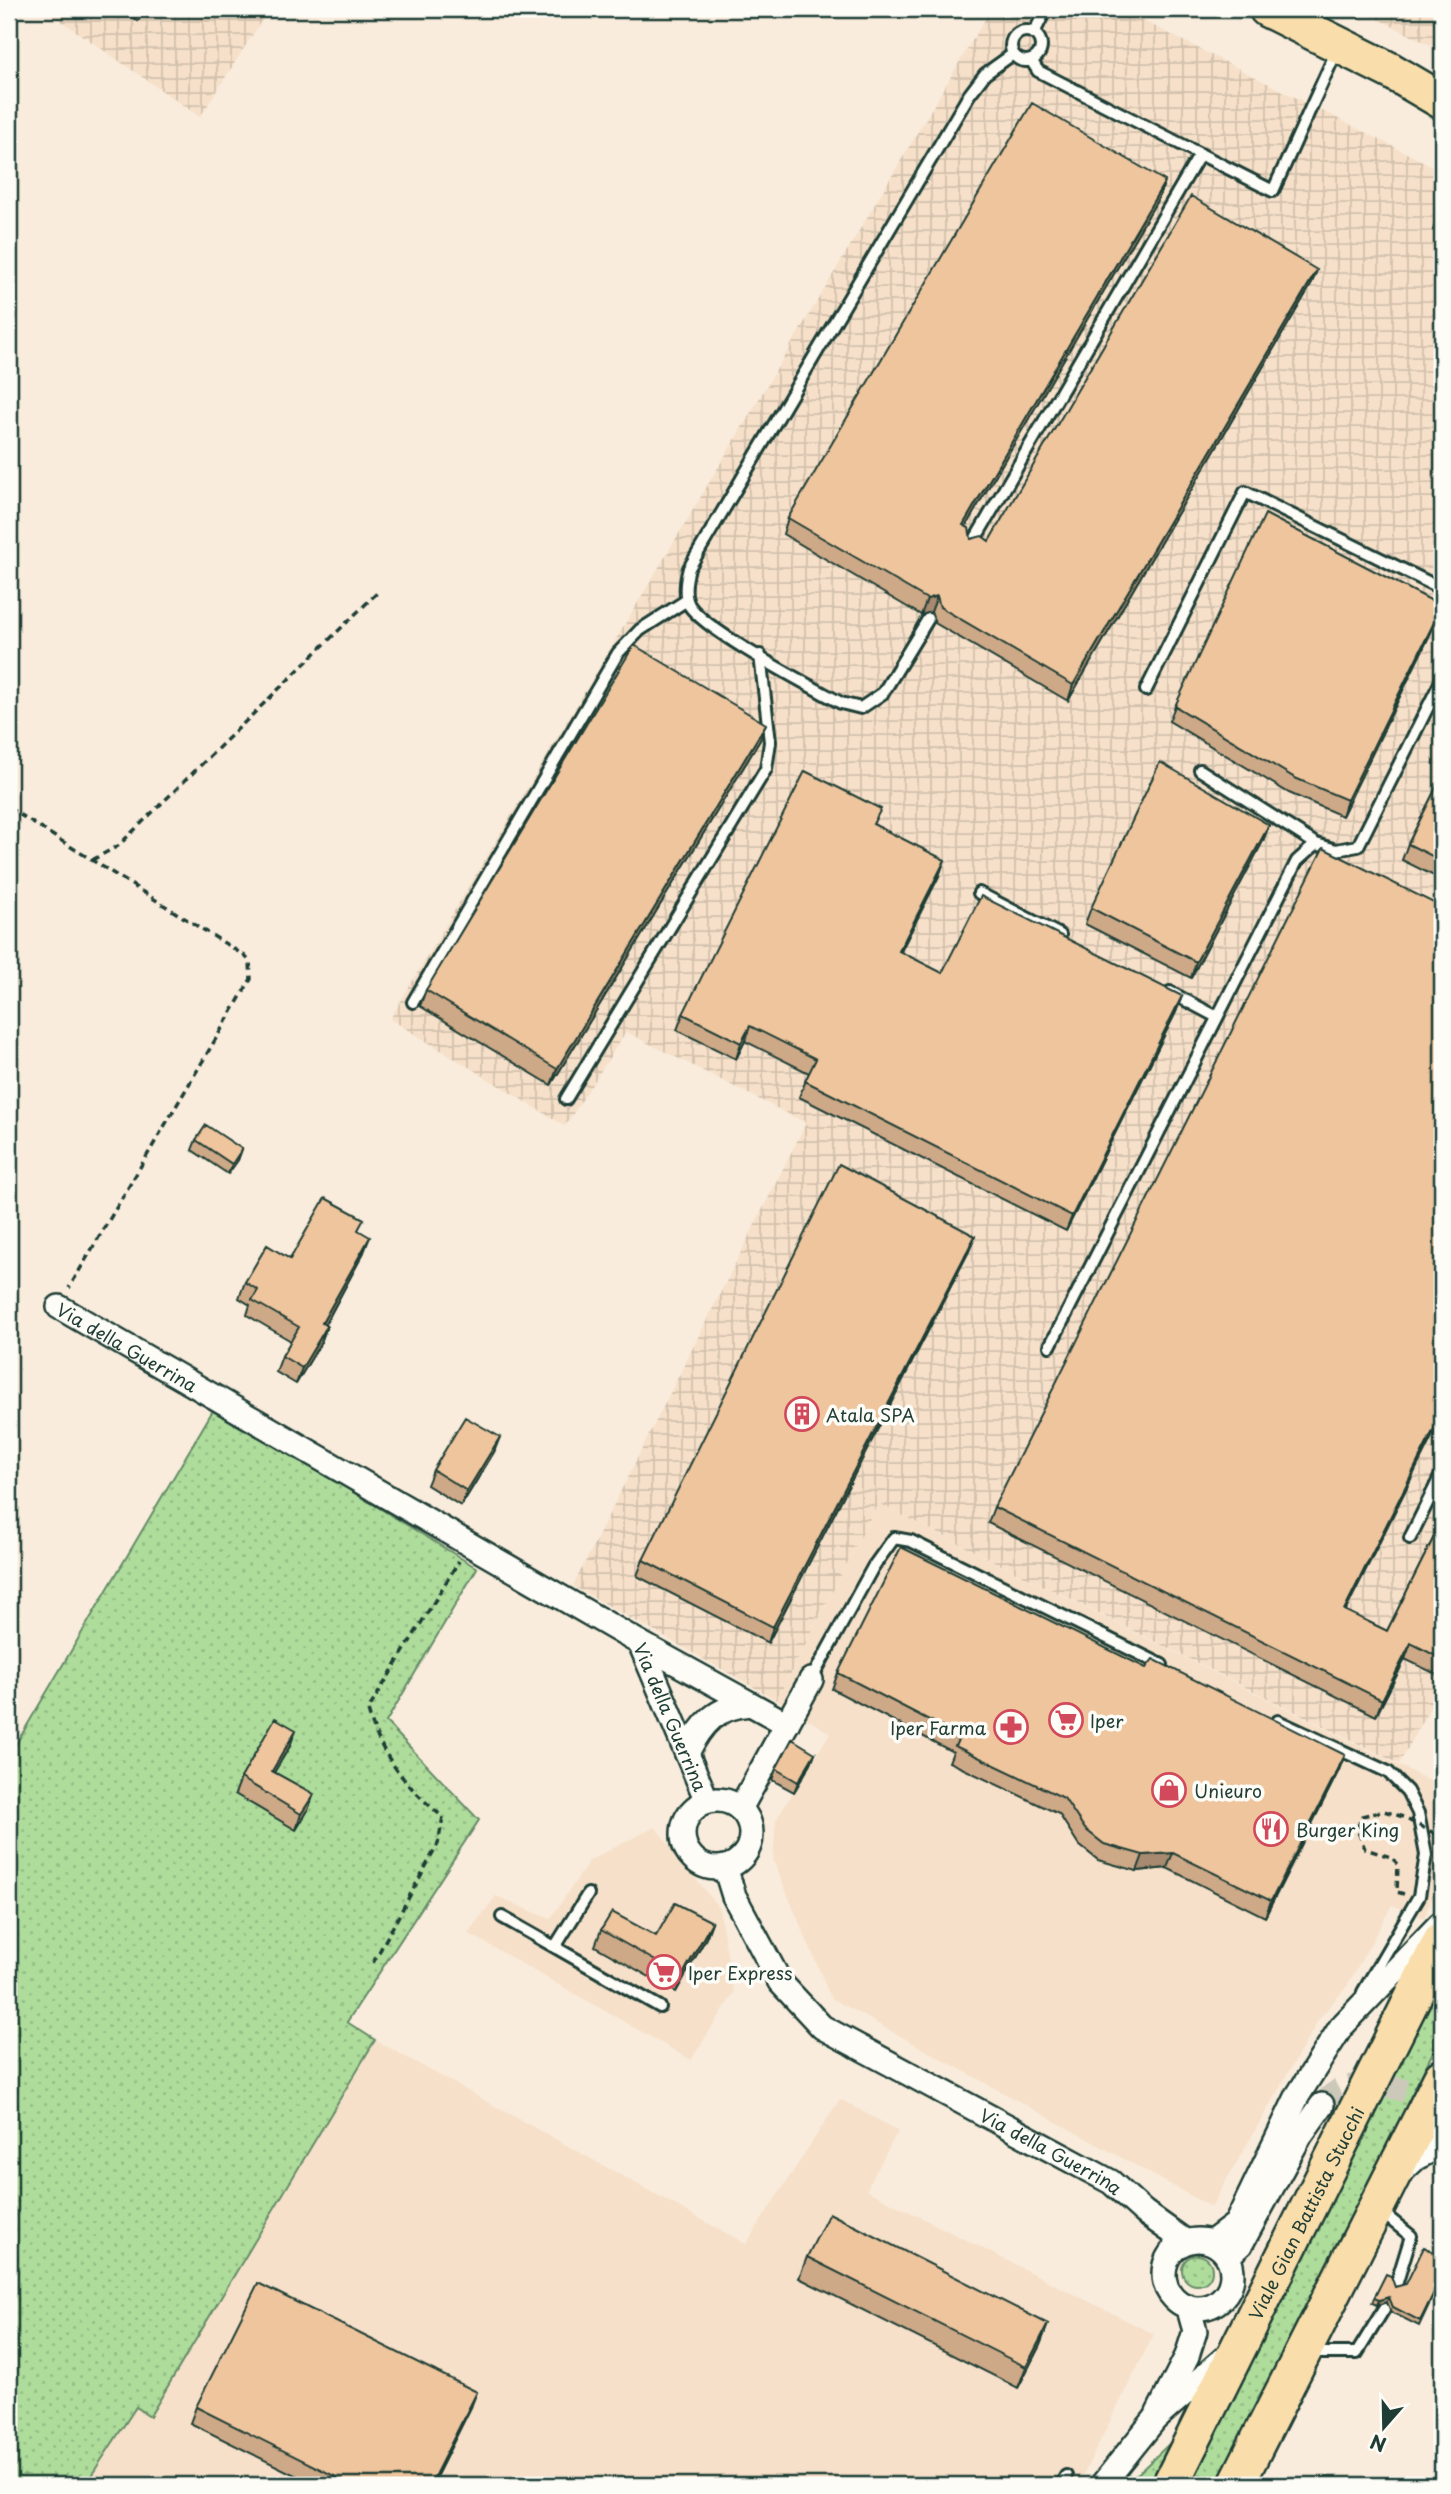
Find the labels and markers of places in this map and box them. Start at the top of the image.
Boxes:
building icon: Atala SPA [783,1395,821,1433]
place label: Atala SPA [826,1401,915,1428]
supermarket icon: Iper [1047,1701,1085,1739]
place label: Iper [1090,1707,1124,1734]
pharmacy icon: Iper Farma [992,1708,1030,1746]
place label: Iper Farma [890,1714,987,1741]
shop icon: Unieuro [1150,1771,1188,1809]
place label: Unieuro [1194,1777,1262,1804]
restaurant icon: Burger King [1252,1810,1290,1848]
place label: Burger King [1296,1816,1399,1843]
supermarket icon: Iper Express [645,1953,683,1991]
place label: Iper Express [688,1959,792,1986]

